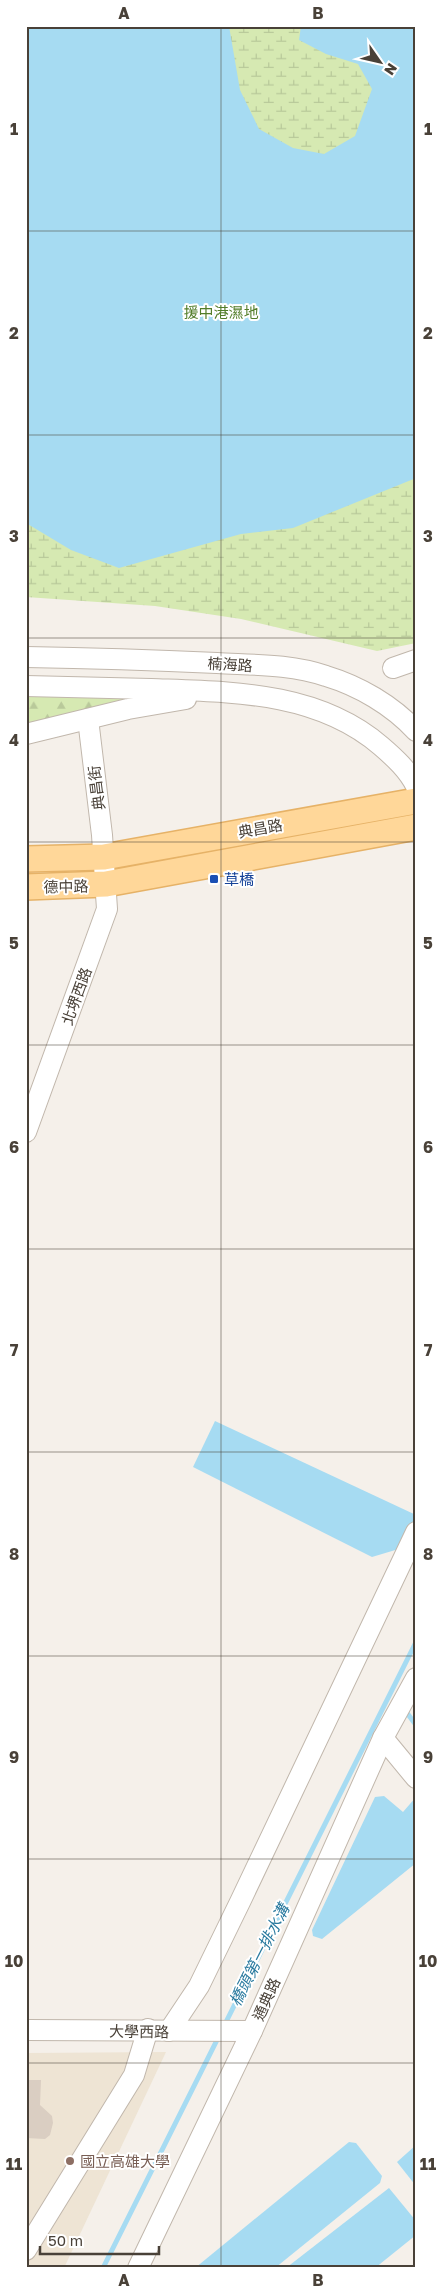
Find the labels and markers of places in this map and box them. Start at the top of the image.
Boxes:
place label: 草橋 [224,870,254,888]
marker: 草橋 [208,873,220,885]
place label: 國立高雄大學 [80,2152,170,2170]
marker: 國立高雄大學 [64,2155,76,2167]

